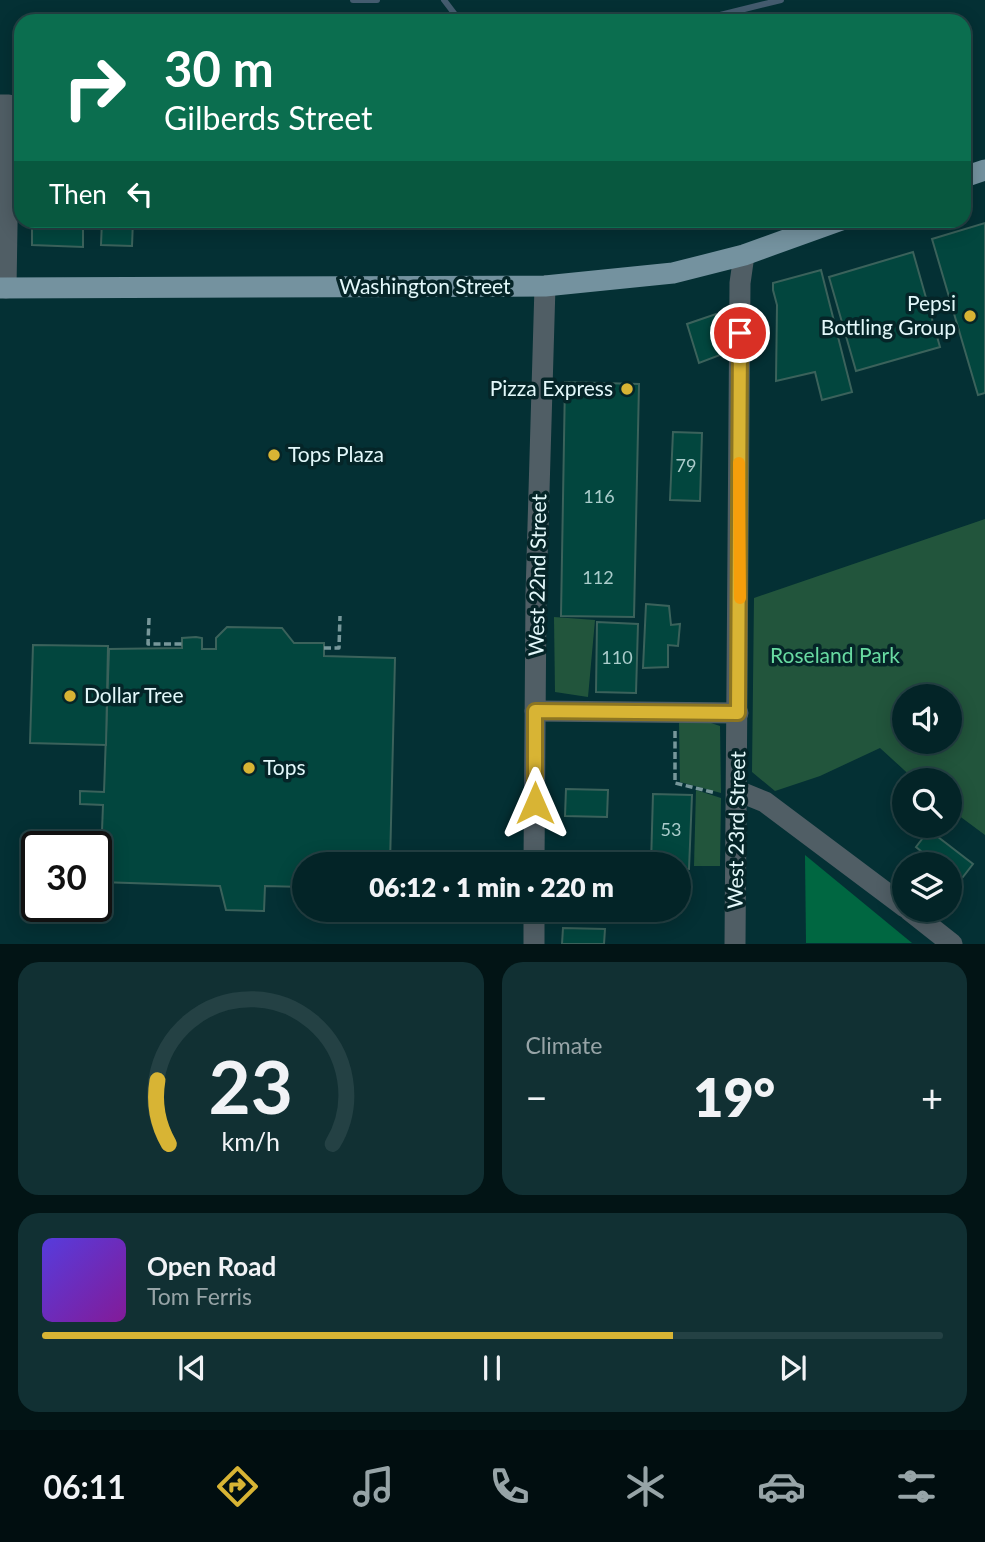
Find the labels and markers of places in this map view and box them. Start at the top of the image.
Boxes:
place label: Pepsi Bottling Group [821,290,956,339]
pin [710,303,770,363]
marker: Pepsi Bottling Group [962,308,978,324]
place label: Pizza Express [490,375,613,400]
marker: Pizza Express [619,381,635,397]
place label: Tops Plaza [288,441,384,466]
marker: Tops Plaza [266,447,282,463]
place label: Dollar Tree [84,682,184,707]
marker: Dollar Tree [62,688,78,704]
place label: Tops [263,754,306,779]
marker: Tops [241,760,257,776]

